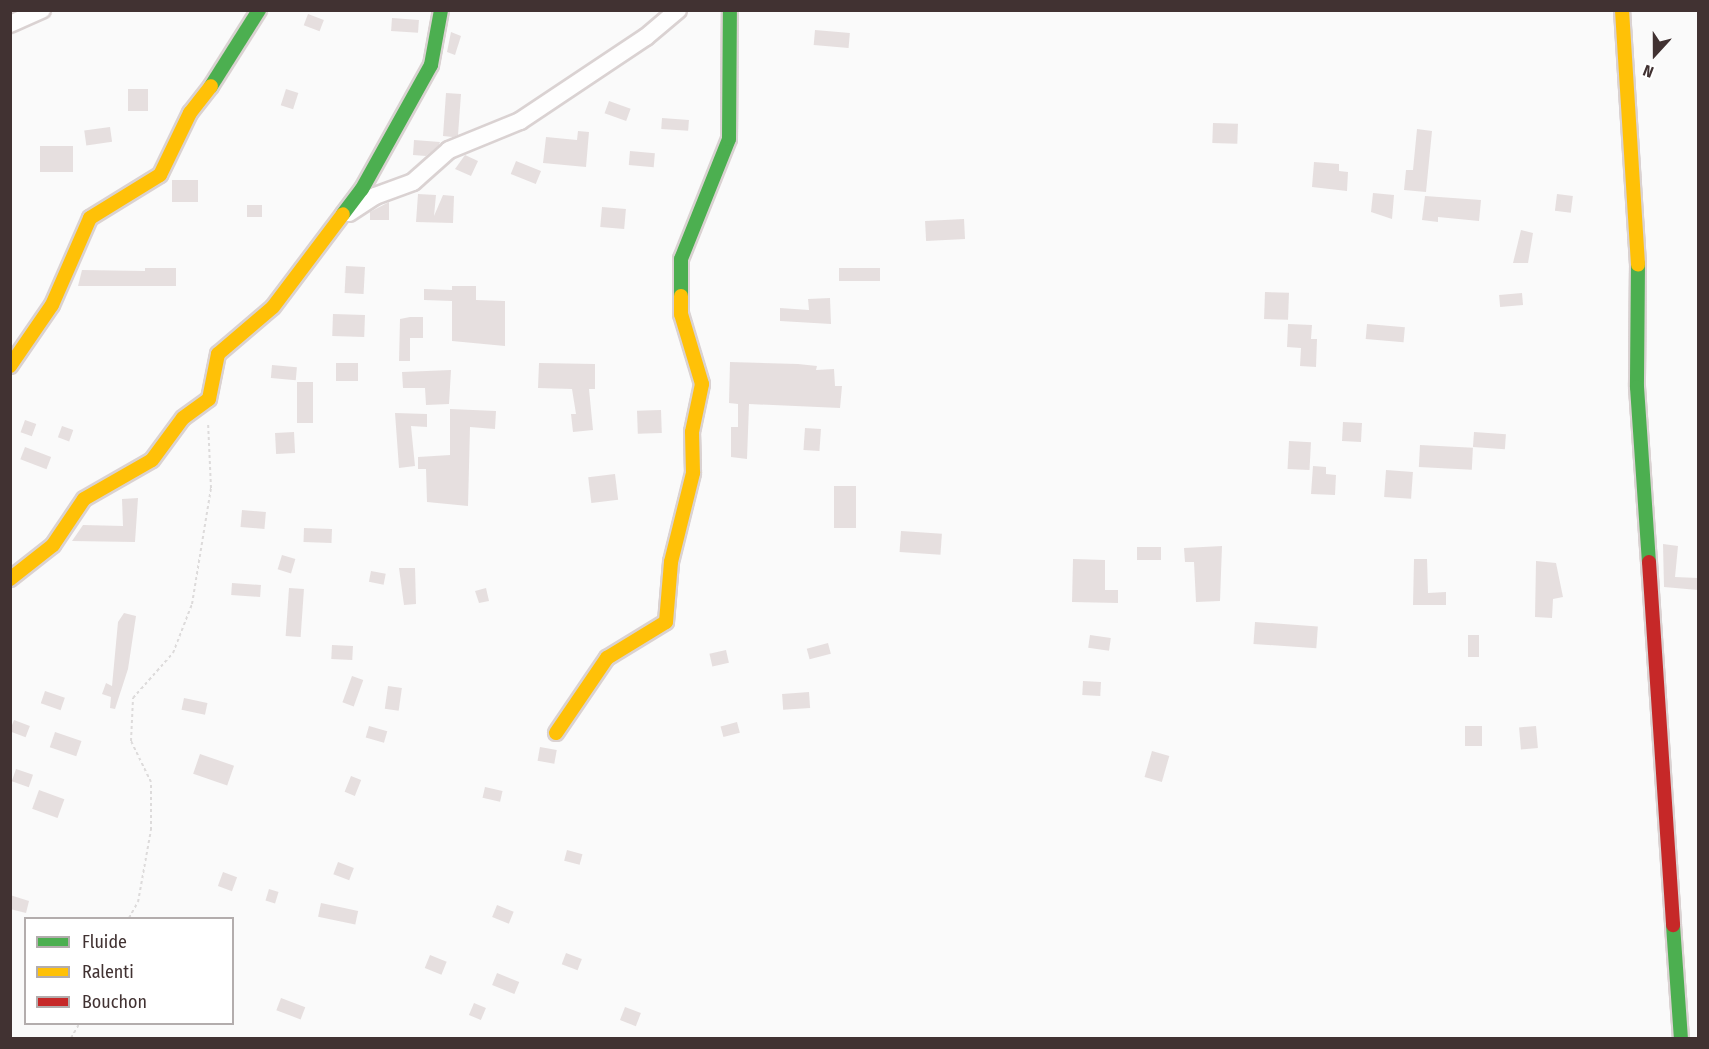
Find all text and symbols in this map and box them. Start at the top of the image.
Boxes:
north arrow [1625,24,1685,84]
text: N [1640,61,1656,82]
legend [24,917,234,1025]
text: Fluide [82,931,127,953]
text: Ralenti [82,961,134,983]
text: Bouchon [82,991,147,1013]

